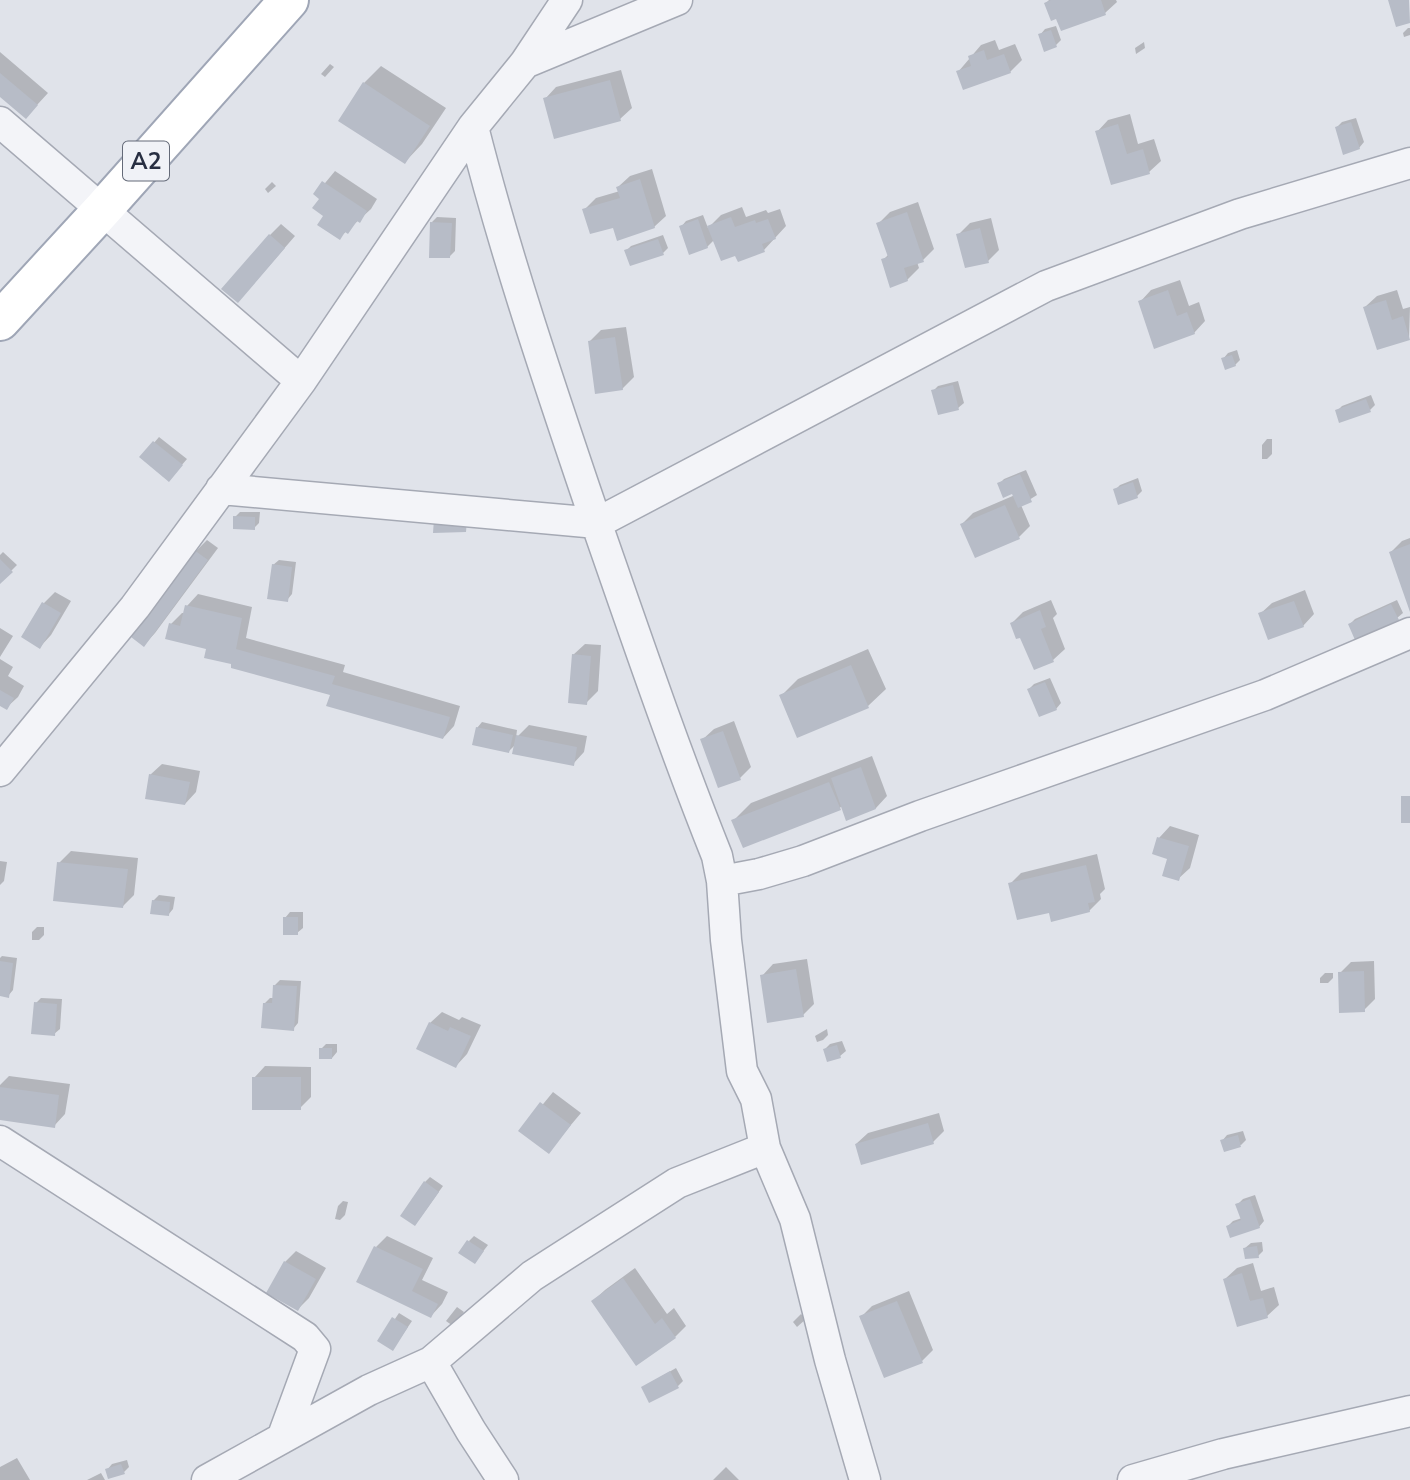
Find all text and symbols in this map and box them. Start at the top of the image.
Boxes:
road number: A2 [123,142,169,180]

